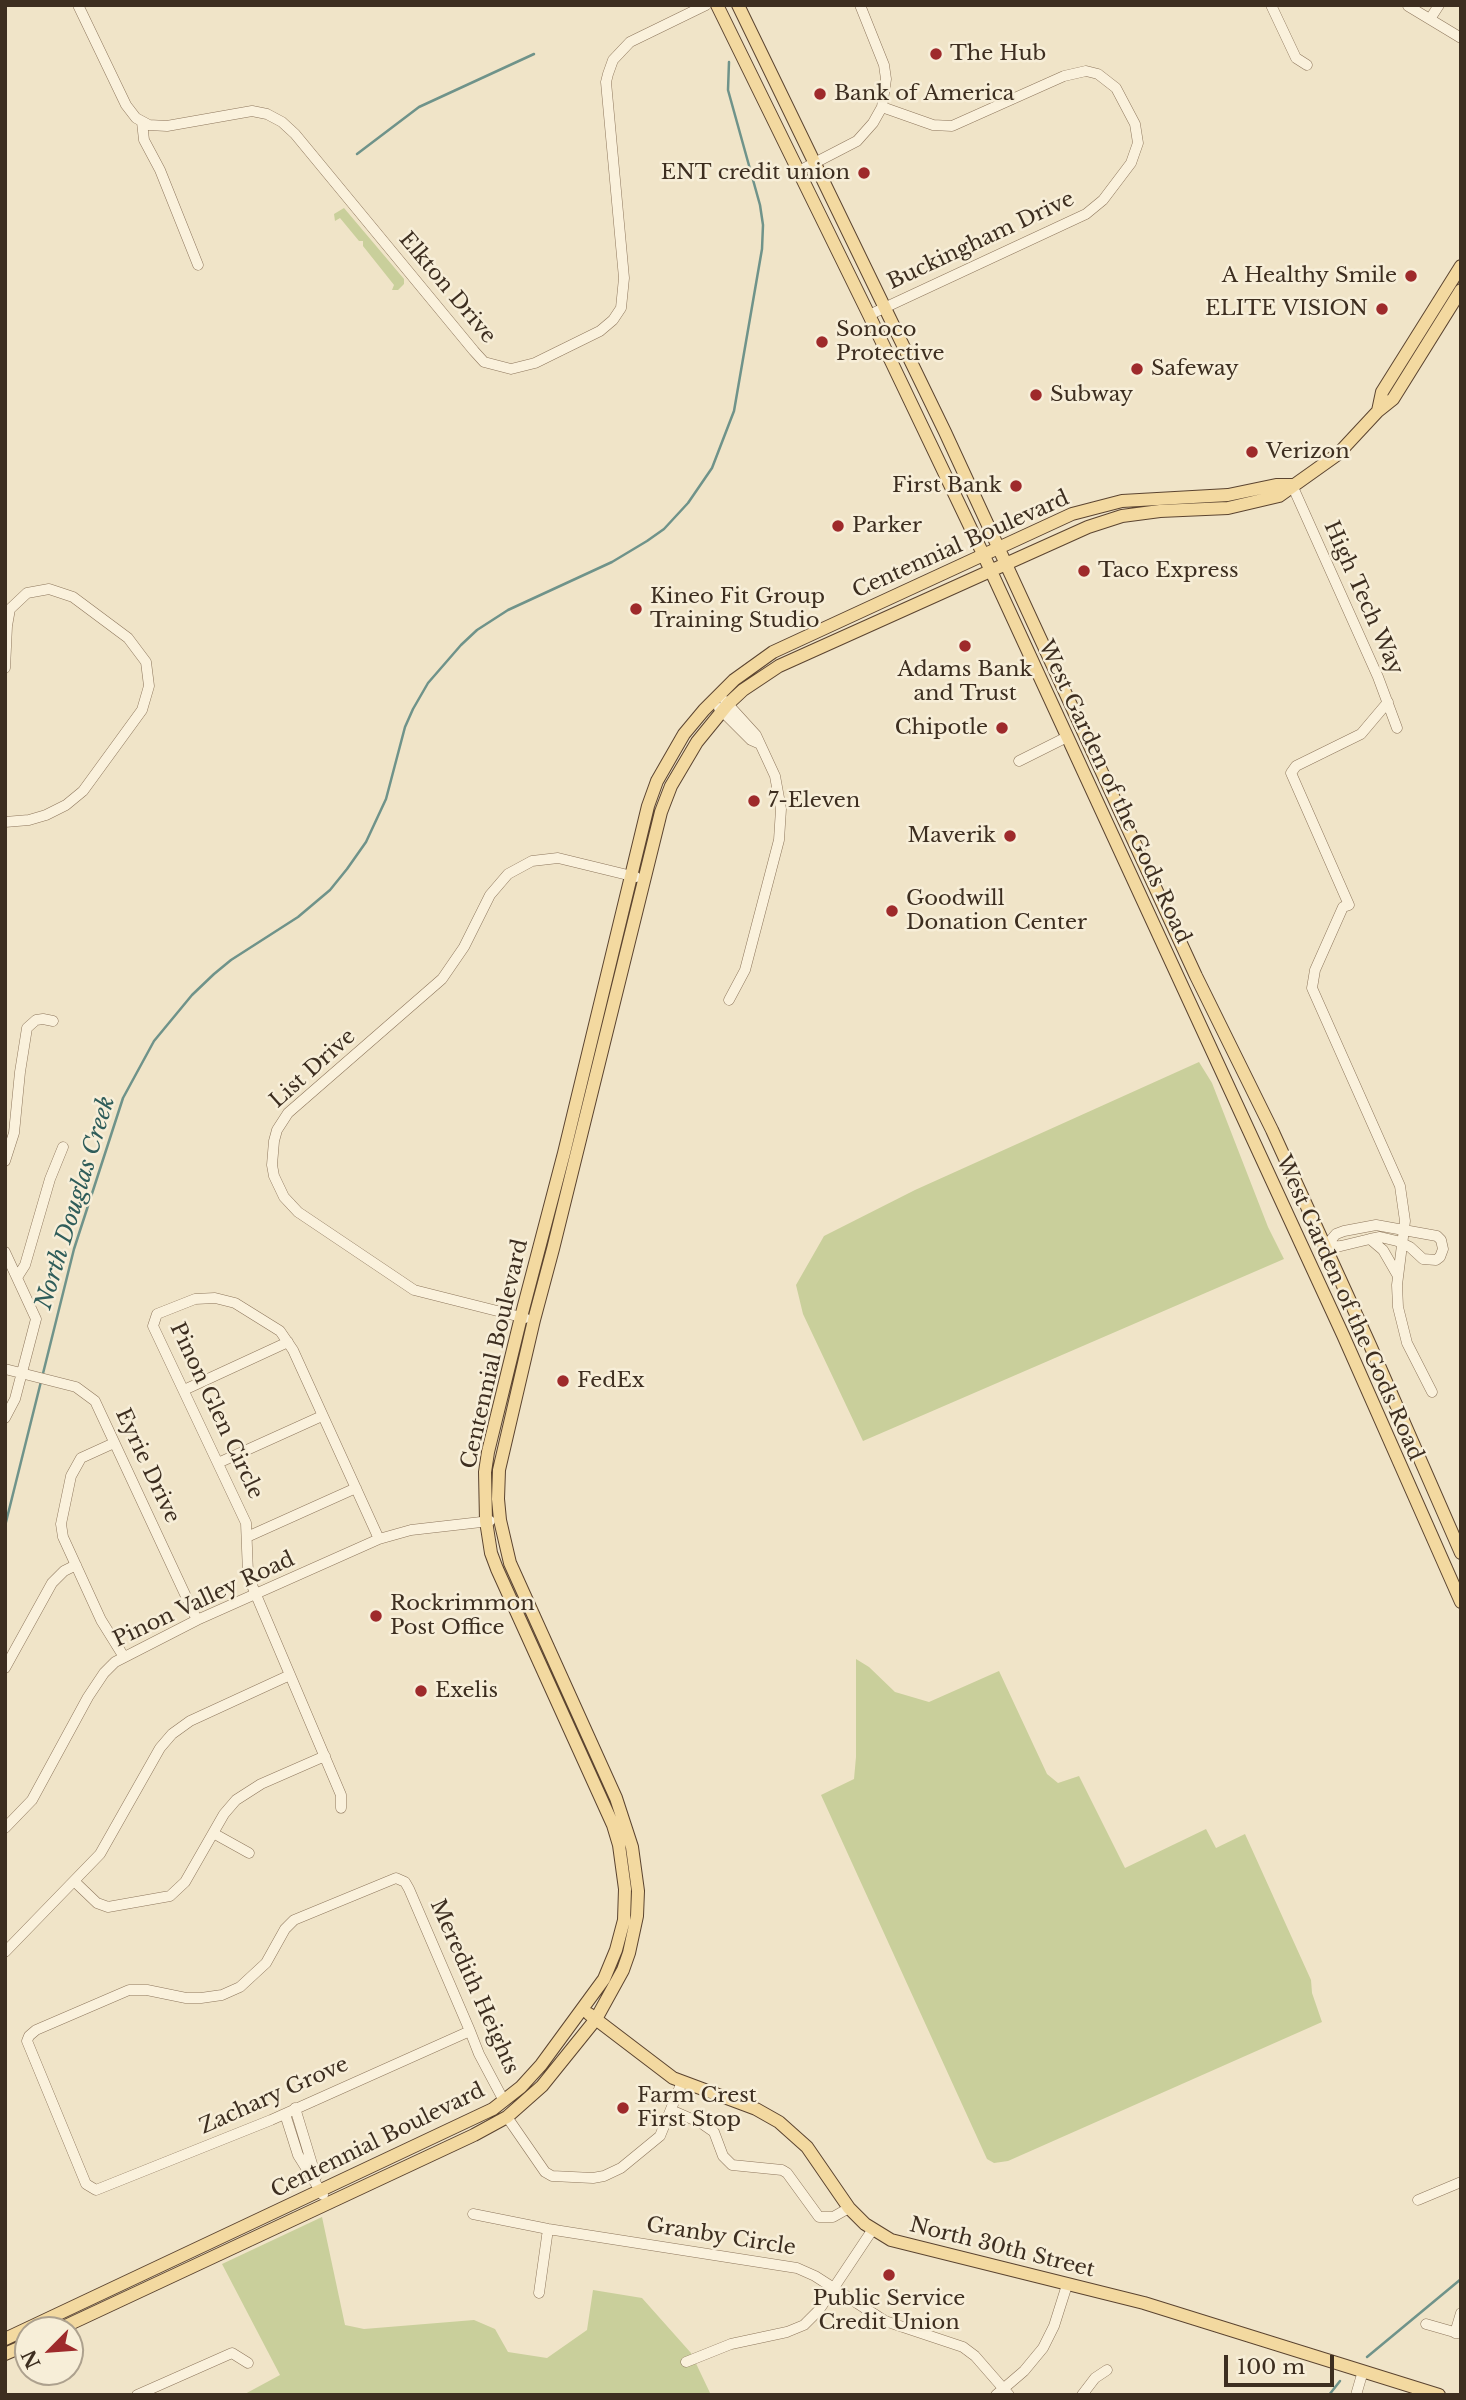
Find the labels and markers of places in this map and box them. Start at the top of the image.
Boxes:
place label: The Hub [950,41,1046,67]
marker: The Hub [928,46,944,62]
place label: Bank of America [834,81,1014,107]
marker: Bank of America [812,86,828,102]
place label: ENT credit union [661,160,850,186]
marker: ENT credit union [856,165,872,181]
place label: A Healthy Smile [1222,263,1397,289]
marker: A Healthy Smile [1403,268,1419,284]
place label: ELITE VISION [1205,296,1368,322]
marker: ELITE VISION [1374,301,1390,317]
place label: Sonoco Protective [836,317,945,367]
marker: Sonoco Protective [814,334,830,350]
place label: Safeway [1151,356,1239,382]
marker: Safeway [1129,361,1145,377]
place label: Subway [1050,382,1133,408]
marker: Subway [1028,387,1044,403]
place label: Verizon [1266,439,1350,465]
marker: Verizon [1244,444,1260,460]
place label: First Bank [892,473,1002,499]
marker: First Bank [1008,478,1024,494]
place label: Parker [852,513,922,539]
marker: Parker [830,518,846,534]
place label: Taco Express [1098,558,1239,584]
marker: Taco Express [1076,563,1092,579]
place label: Kineo Fit Group Training Studio [650,584,825,634]
marker: Kineo Fit Group Training Studio [628,601,644,617]
marker: Adams Bank and Trust [957,638,973,654]
place label: Adams Bank and Trust [898,657,1032,707]
place label: Chipotle [895,715,988,741]
marker: Chipotle [994,720,1010,736]
place label: 7-Eleven [768,788,860,814]
marker: 7-Eleven [746,793,762,809]
place label: Maverik [907,823,996,849]
marker: Maverik [1002,828,1018,844]
place label: Goodwill Donation Center [906,886,1087,936]
marker: Goodwill Donation Center [884,903,900,919]
place label: FedEx [577,1368,644,1394]
marker: FedEx [555,1373,571,1389]
place label: Rockrimmon Post Office [390,1591,535,1641]
marker: Rockrimmon Post Office [368,1608,384,1624]
place label: Exelis [435,1678,498,1704]
marker: Exelis [413,1683,429,1699]
place label: Farm Crest First Stop [637,2083,757,2133]
marker: Farm Crest First Stop [615,2100,631,2116]
marker: Public Service Credit Union [881,2267,897,2283]
place label: Public Service Credit Union [813,2286,965,2336]

